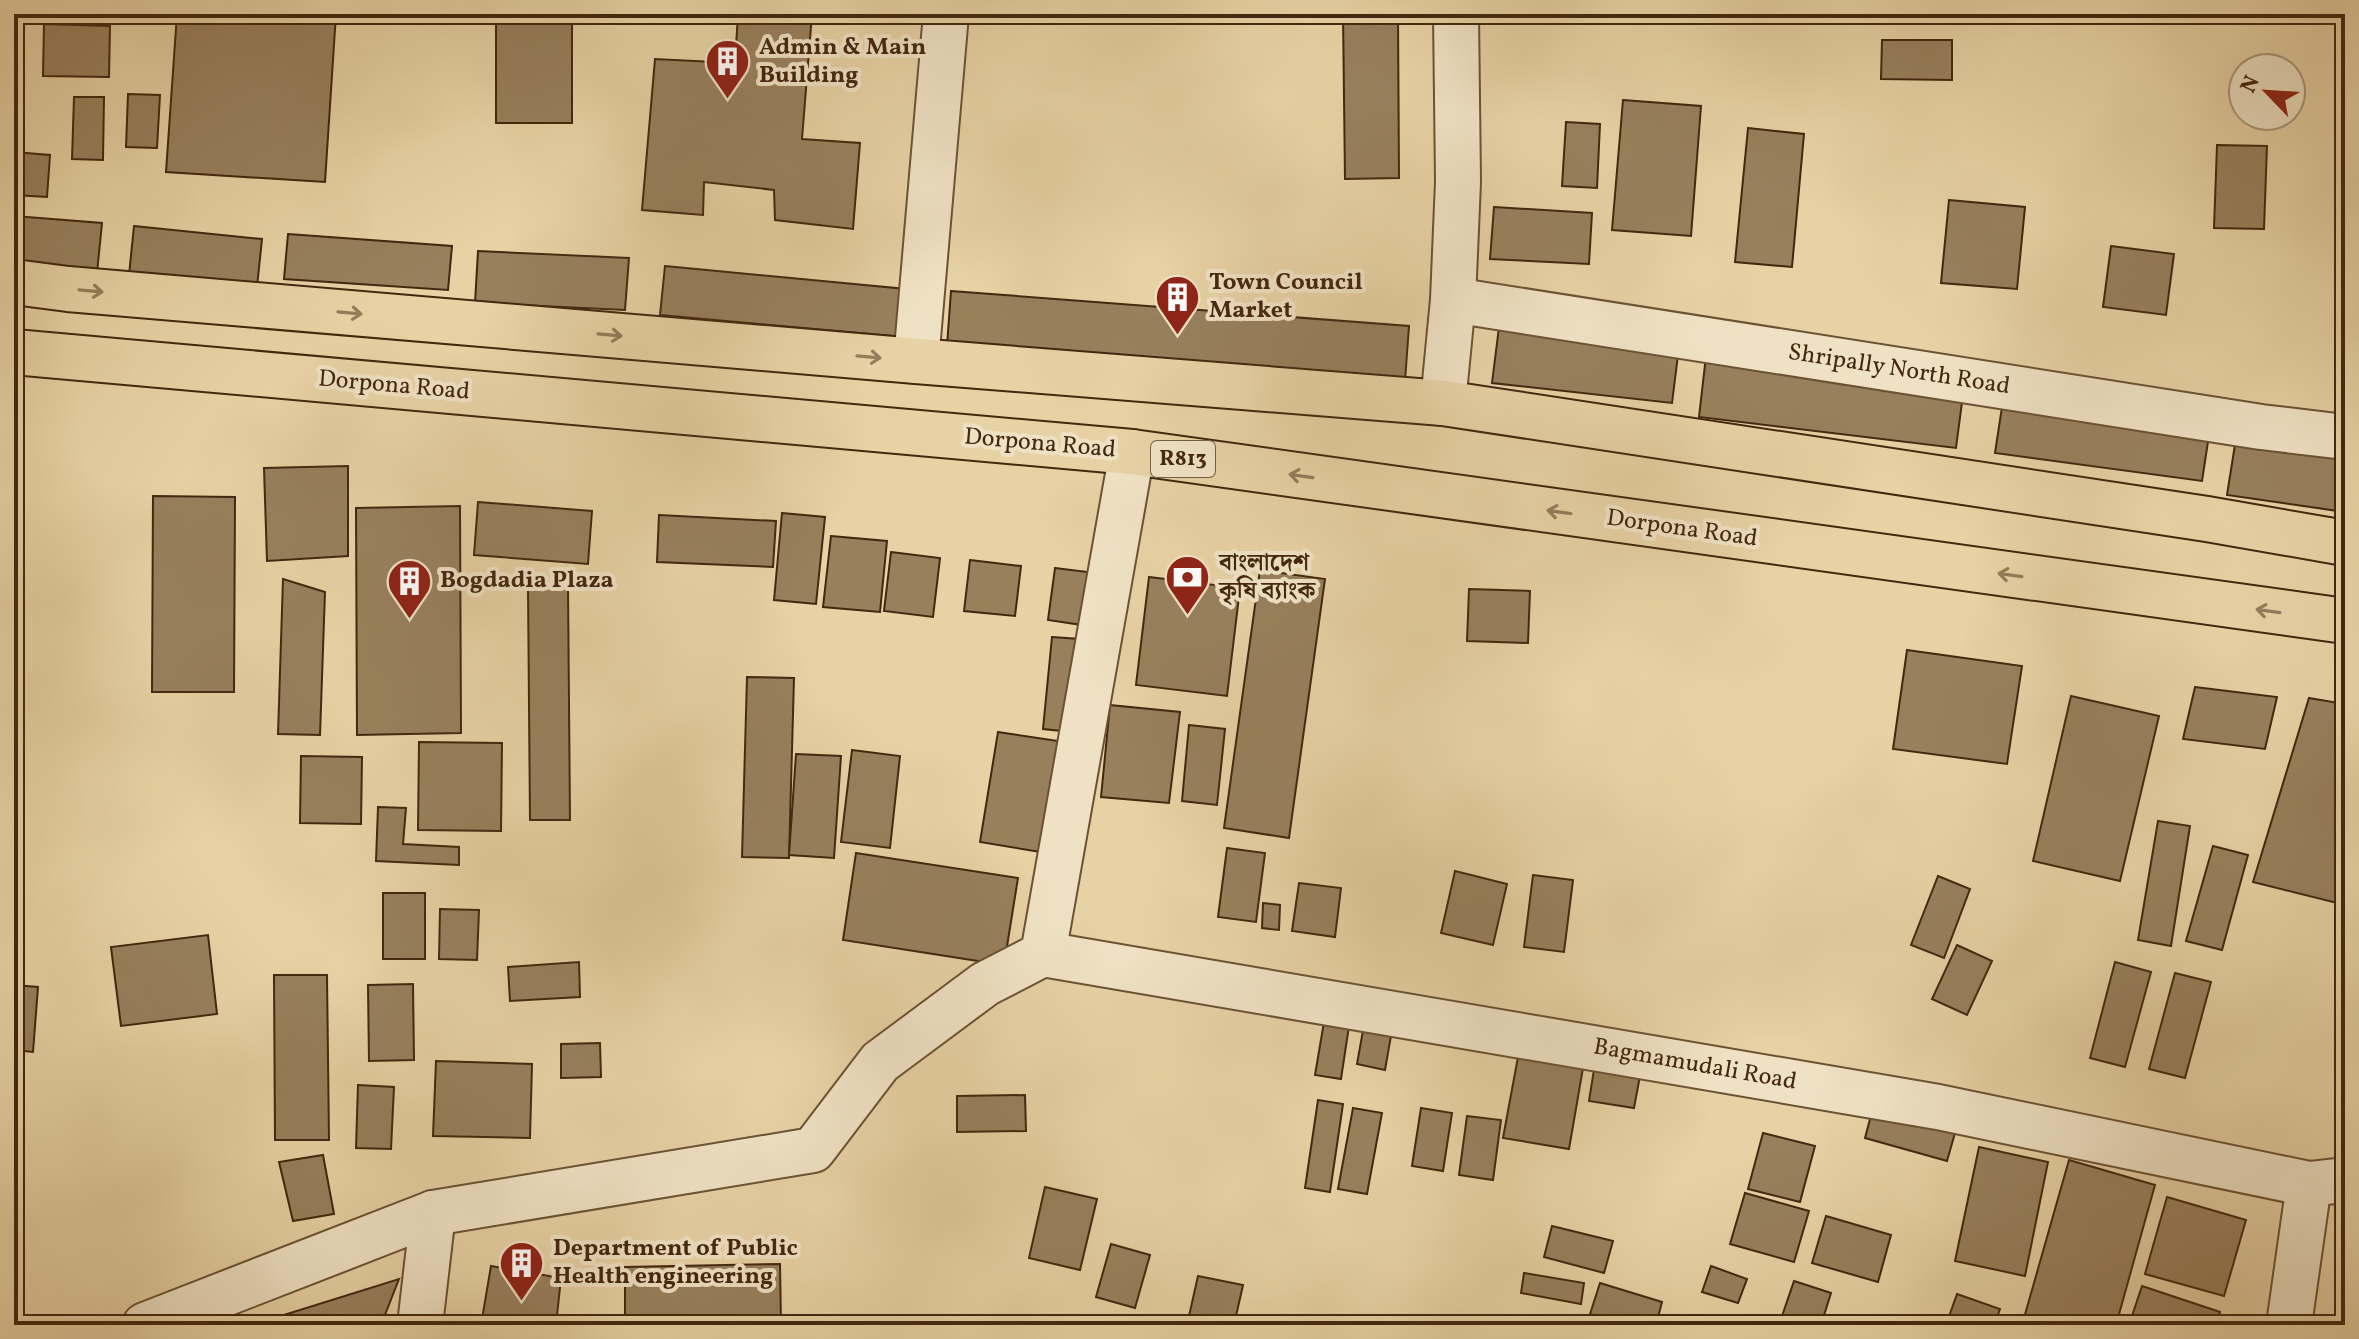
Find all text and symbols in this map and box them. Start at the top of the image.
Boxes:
place label: Admin & Main Building [759,31,927,93]
building icon: Admin & Main Building [704,38,752,101]
north arrow [2227,52,2307,132]
text: N [2234,71,2269,98]
place label: Town Council Market [1209,266,1363,328]
building icon: Town Council Market [1154,273,1202,336]
one-way arrow [77,284,104,299]
one-way arrow [337,306,363,321]
one-way arrow [596,328,622,343]
street label: Shripally North Road [1786,336,2012,404]
one-way arrow [855,350,882,365]
street label: Dorpona Road [317,362,471,410]
street label: Dorpona Road [963,420,1117,468]
road number: R813 [1151,441,1215,477]
one-way arrow [1289,468,1314,483]
street label: Dorpona Road [1604,502,1760,556]
one-way arrow [1546,504,1572,519]
place label: বাংলাদেশ কৃষি ব্যাংক [1218,547,1316,609]
bank icon: বাংলাদেশ কৃষি ব্যাংক [1164,554,1212,617]
building icon: Bogdadia Plaza [385,557,433,620]
place label: Bogdadia Plaza [440,564,614,598]
one-way arrow [1998,567,2023,582]
one-way arrow [2255,603,2282,618]
street label: Bagmamudali Road [1591,1030,1799,1100]
place label: Department of Public Health engineering [553,1232,798,1294]
building icon: Department of Public Health engineering [498,1239,546,1302]

